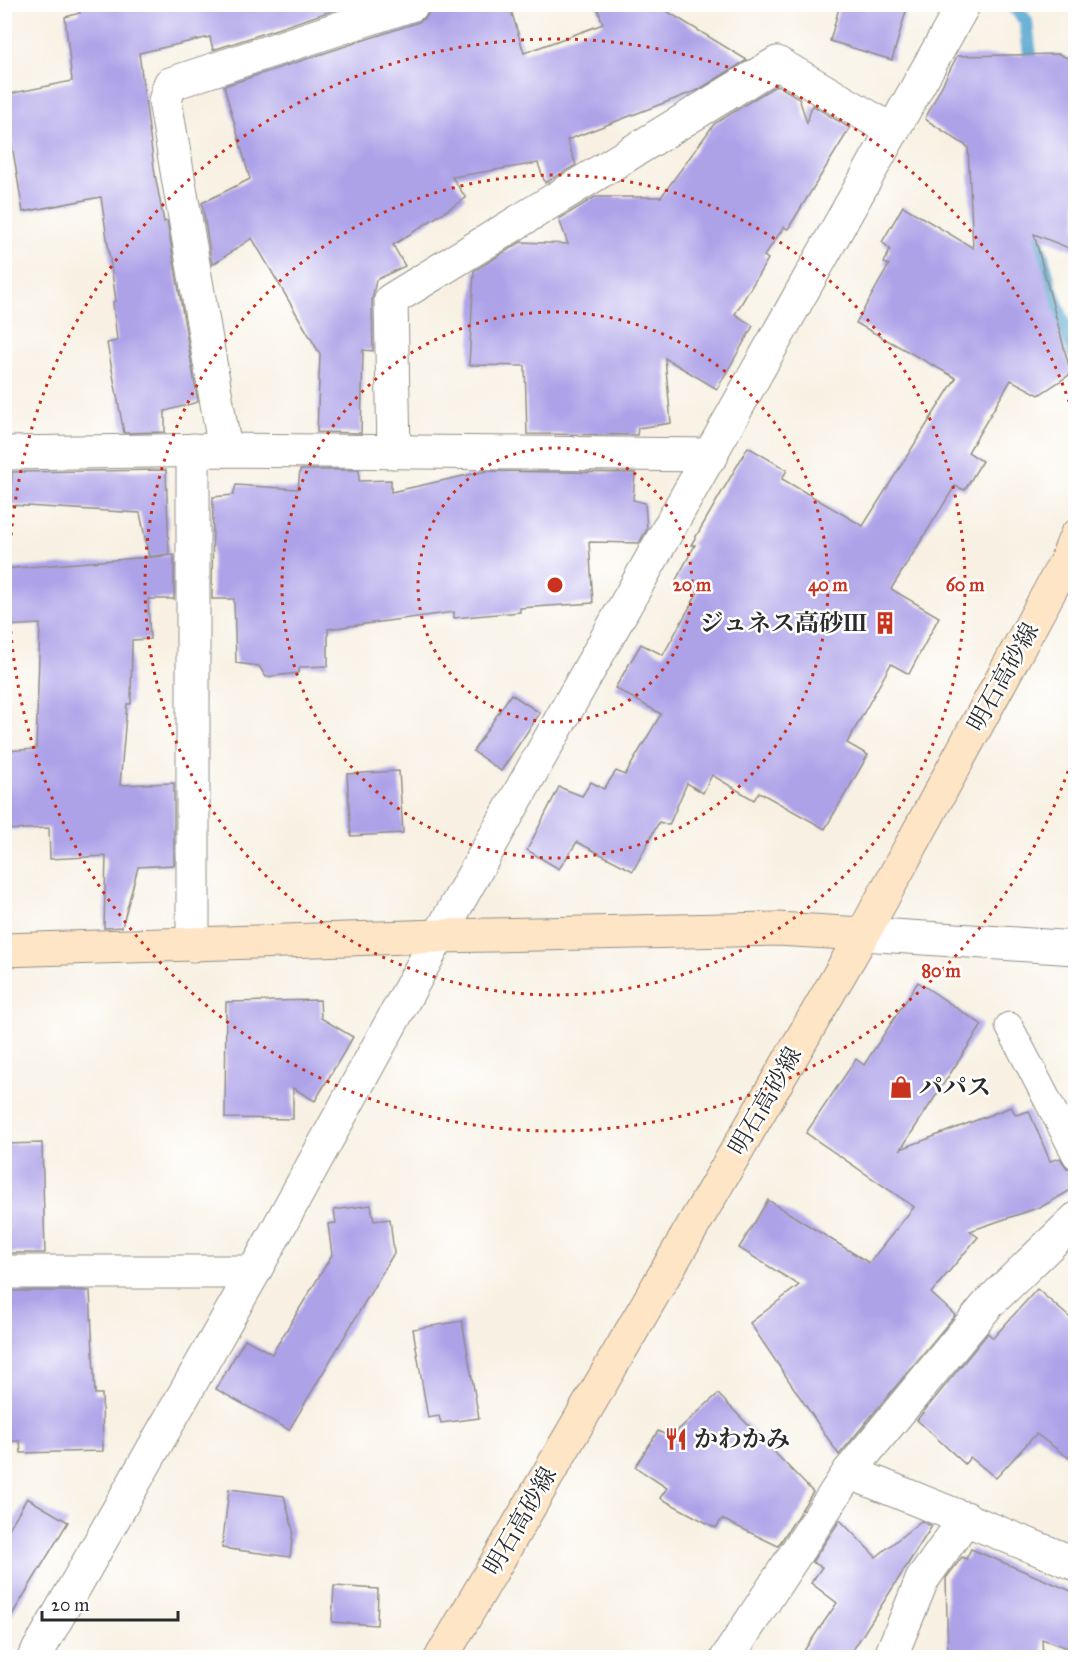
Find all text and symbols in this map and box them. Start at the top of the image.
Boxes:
text: 20 m [673,574,712,596]
text: 40 m [808,574,849,597]
text: 60 m [946,574,985,596]
centre of rings [545,575,565,595]
place label: ジュネス高砂Ⅲ [699,608,867,638]
building icon: ジュネス高砂Ⅲ [872,610,898,636]
street label: 明石高砂線 [961,617,1045,737]
text: 80 m [921,960,961,982]
street label: 明石高砂線 [722,1042,808,1160]
place label: パパス [919,1072,991,1102]
shop icon: パパス [888,1074,914,1100]
place label: かわかみ [694,1424,790,1454]
restaurant icon: かわかみ [663,1426,689,1452]
street label: 明石高砂線 [477,1462,563,1580]
scale bar [42,1584,178,1622]
text: 20 m [51,1594,89,1616]

